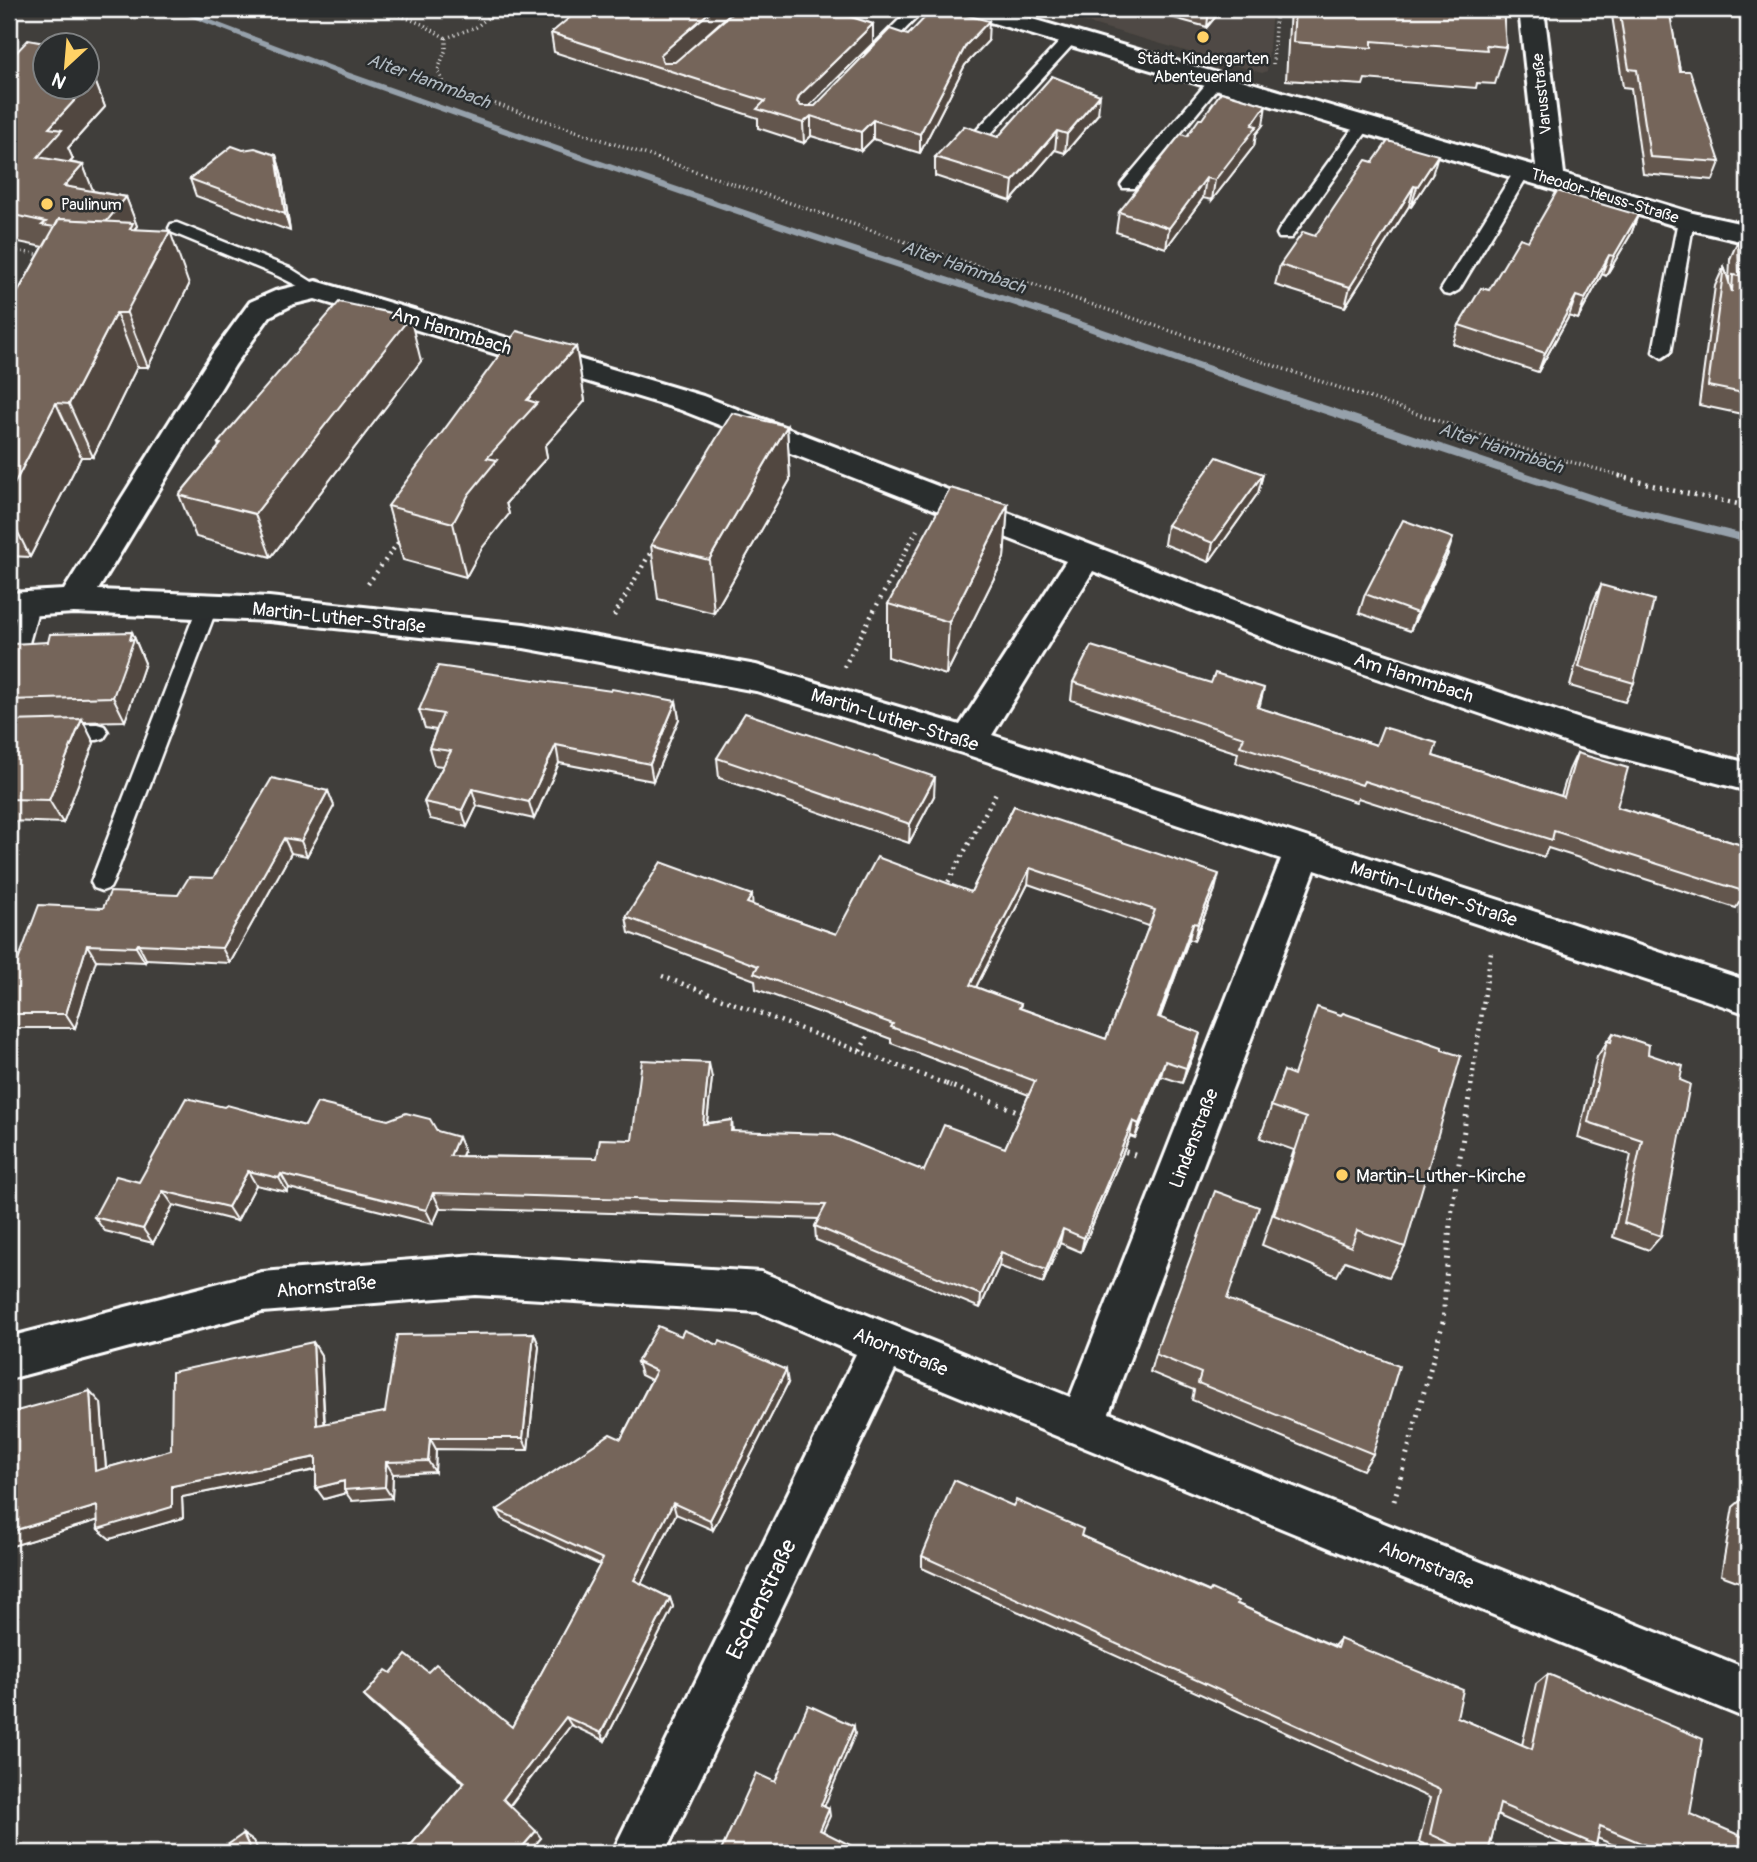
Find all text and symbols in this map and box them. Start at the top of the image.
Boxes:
marker: Städt. Kindergarten Abenteuerland [1195,29,1211,45]
north arrow [32,32,102,102]
water label: Alter Hammbach [364,49,495,115]
place label: Städt. Kindergarten Abenteuerland [1137,49,1269,87]
street label: Varusstraße [1528,52,1556,135]
text: N [48,67,70,94]
street label: Theodor-Heuss-Straße [1528,164,1681,228]
place label: Paulinum [61,195,122,215]
marker: Paulinum [39,196,55,212]
water label: Alter Hammbach [899,236,1030,300]
street label: Am Hammbach [389,301,515,361]
water label: Alter Hammbach [1436,418,1567,480]
street label: Martin-Luther-Straße [251,597,427,639]
street label: Am Hammbach [1351,647,1477,709]
street label: Martin-Luther-Straße [808,683,982,757]
street label: Martin-Luther-Straße [1347,856,1521,932]
street label: Lindenstraße [1164,1084,1224,1192]
place label: Martin-Luther-Kirche [1356,1164,1526,1188]
marker: Martin-Luther-Kirche [1334,1167,1350,1183]
street label: Ahornstraße [275,1271,378,1303]
street label: Ahornstraße [850,1322,952,1382]
street label: Eschenstraße [720,1534,803,1664]
street label: Ahornstraße [1376,1535,1478,1595]

